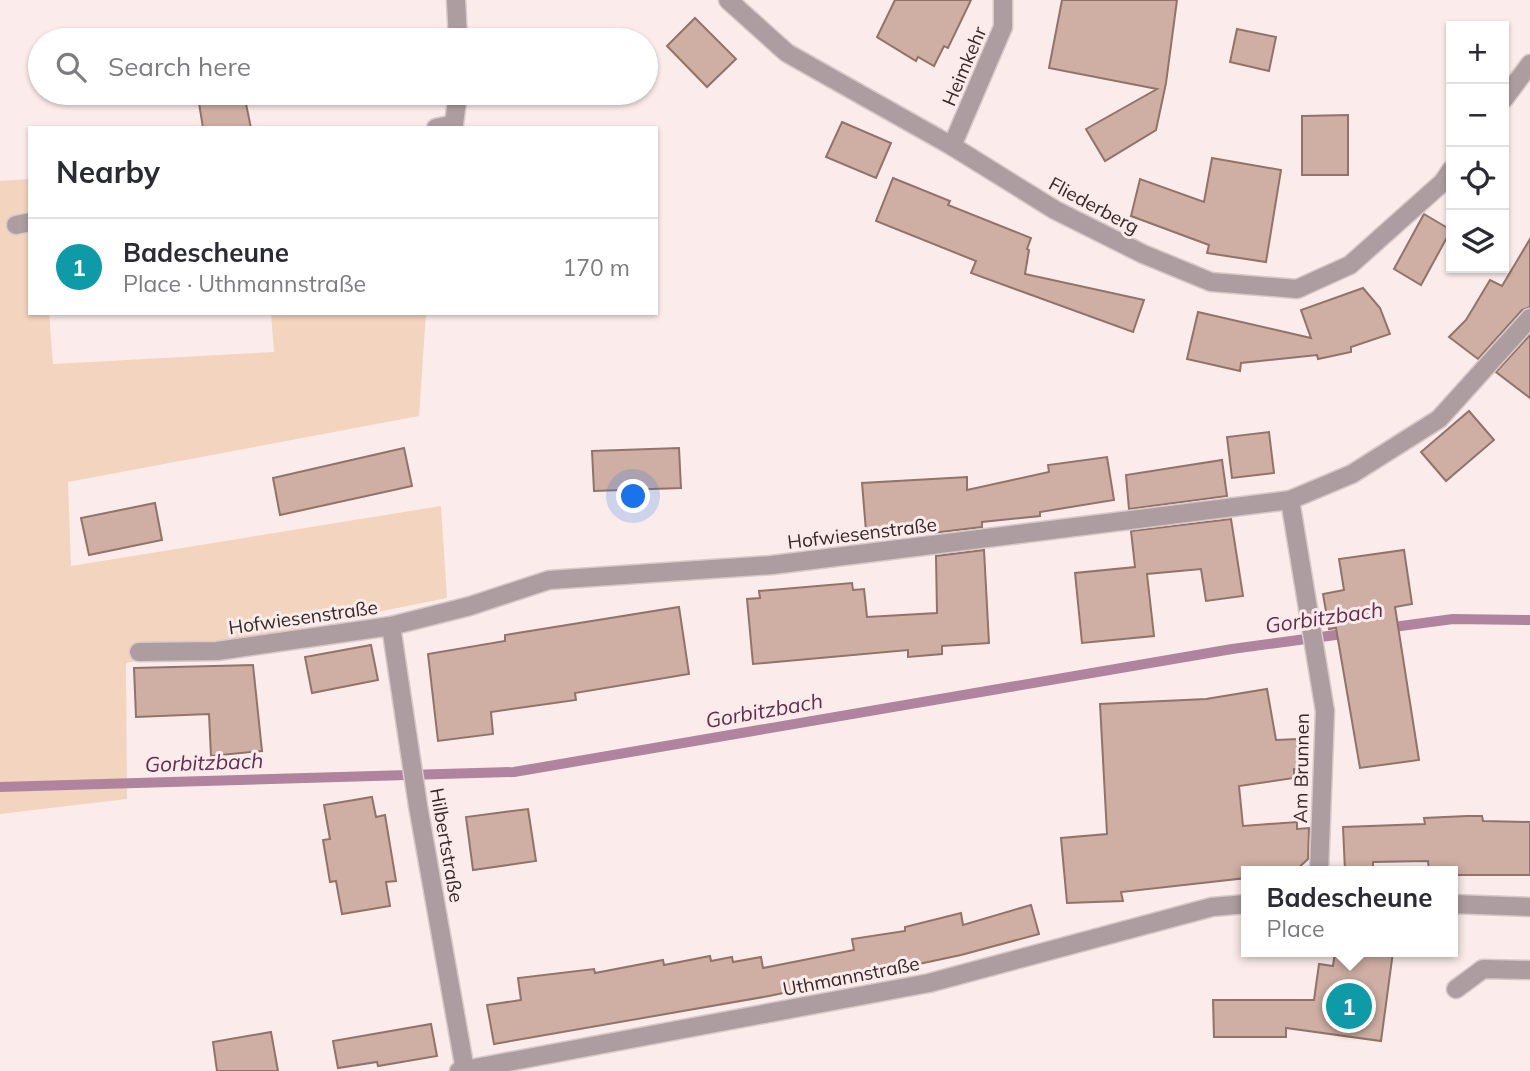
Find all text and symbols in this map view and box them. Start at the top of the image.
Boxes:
map controls [1446,21,1509,273]
button: + [1446,21,1509,84]
street label: Heimkehr [937,23,991,109]
search box [28,28,658,105]
icon: search [52,48,90,86]
text: Search here [108,50,251,83]
button: − [1446,84,1509,147]
button: locate [1446,147,1509,210]
text: Nearby [56,153,160,191]
street label: Fliederberg [1045,171,1143,239]
button: layers [1446,210,1509,273]
text: Badescheune [123,236,289,269]
text: 1 [72,253,86,282]
text: 170 m [562,253,630,282]
text: Place · Uthmannstraße [123,269,366,298]
your location [616,479,650,513]
street label: Hofwiesenstraße [786,512,938,554]
street label: Hofwiesenstraße [227,595,379,639]
water label: Gorbitzbach [1263,596,1385,638]
water label: Gorbitzbach [703,687,825,733]
street label: Am Brunnen [1288,713,1314,823]
water label: Gorbitzbach [144,747,264,777]
street label: Hilbertstraße [425,786,469,904]
popup [1241,866,1458,957]
text: Badescheune [1267,881,1432,914]
text: Place [1267,914,1324,943]
street label: Uthmannstraße [781,951,921,1001]
pin: 1 [1326,980,1372,1032]

